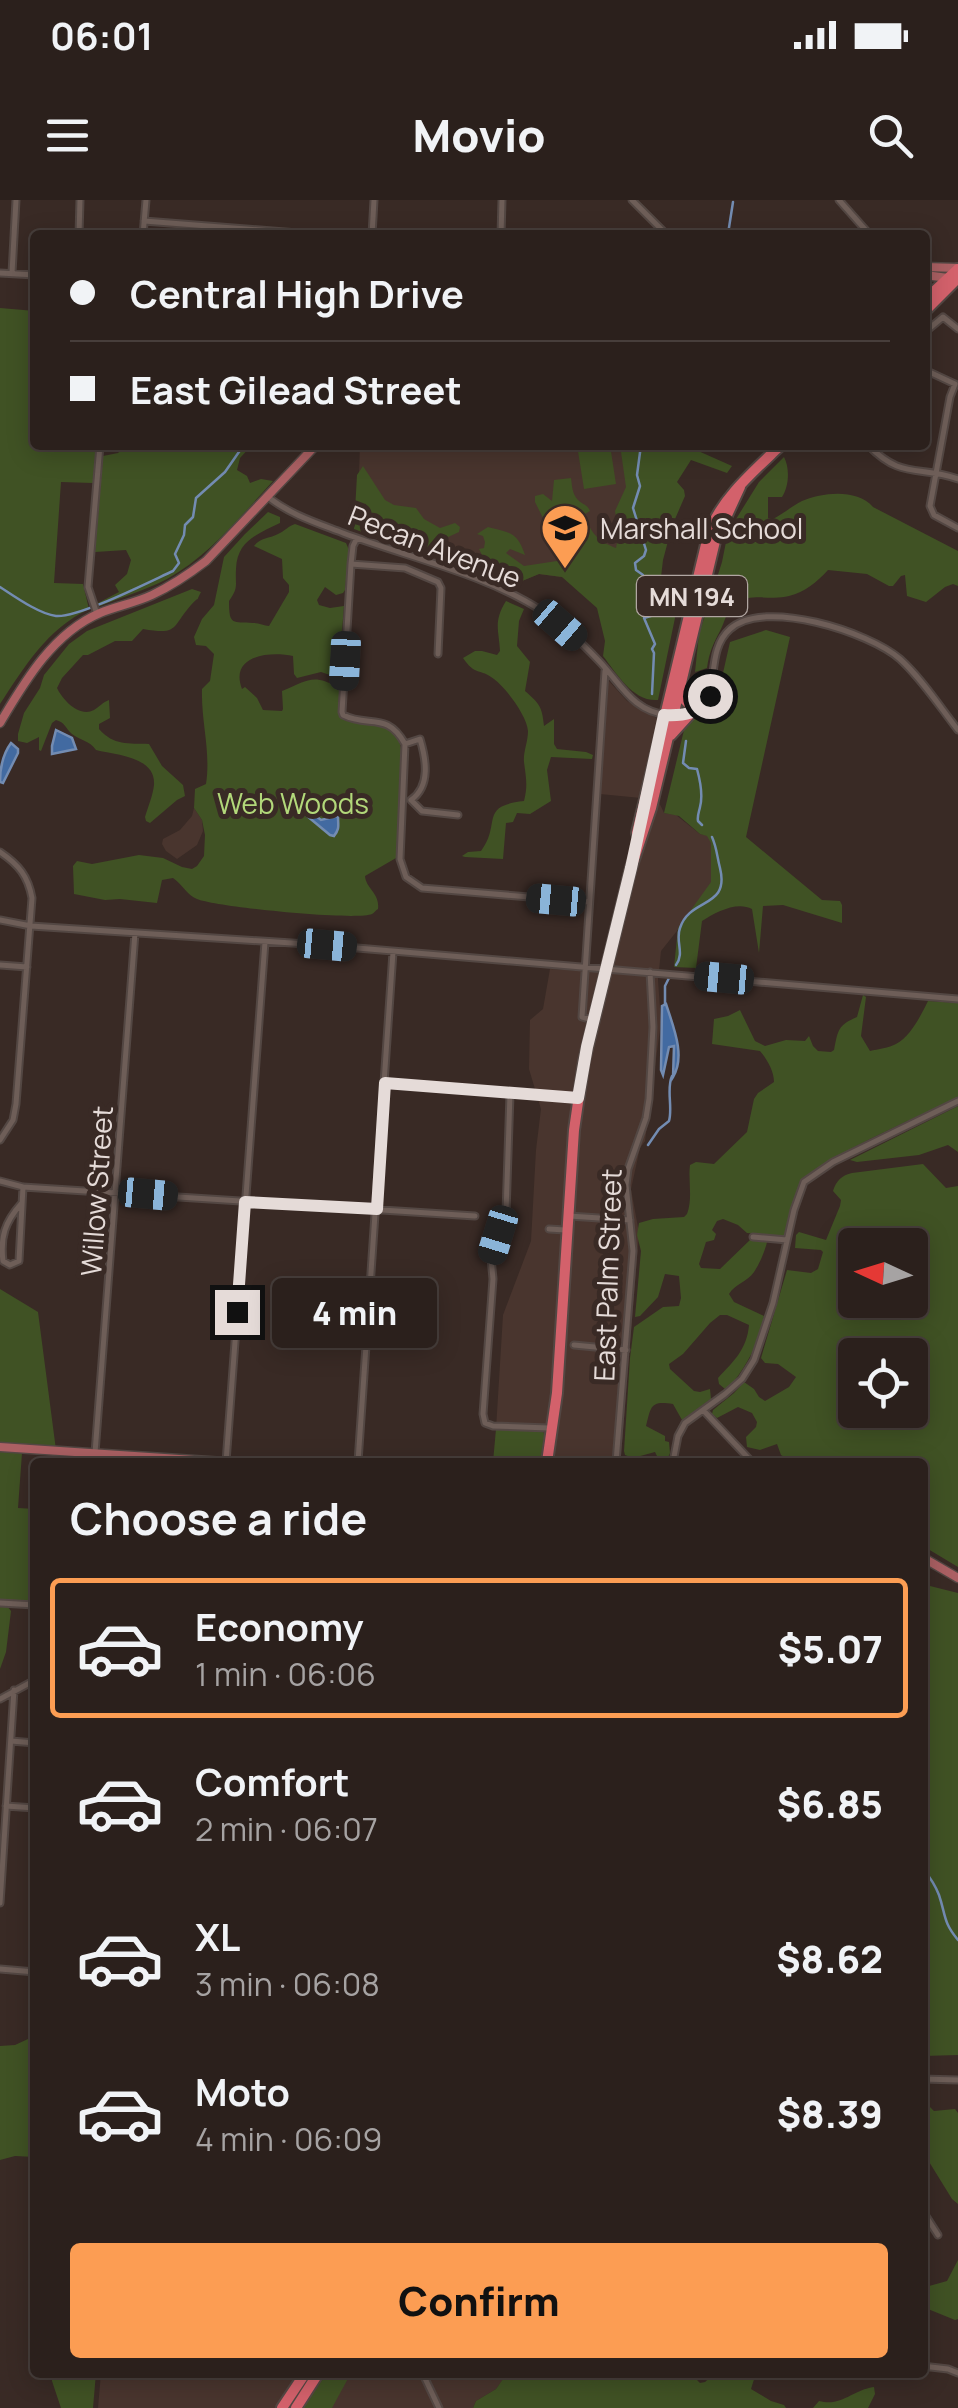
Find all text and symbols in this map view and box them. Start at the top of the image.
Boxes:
text: 06:01 [50,9,153,61]
text: Movio [412,104,546,166]
icon: menu [40,108,95,163]
icon: search [863,108,918,163]
text: Central High Drive [130,267,464,319]
text: East Gilead Street [130,363,462,415]
street label: Pecan Avenue [343,496,527,596]
school or university icon: Marshall School [539,502,591,570]
place label: Marshall School [600,509,803,547]
road number: MN 194 [637,576,747,616]
car [528,594,592,656]
car [328,630,362,692]
route start [688,674,733,719]
park label: Web Woods [217,784,369,822]
car [525,882,587,918]
car [296,927,358,963]
car [693,960,755,996]
street label: Willow Street [71,1105,121,1277]
street label: East Palm Street [584,1168,630,1382]
car [117,1176,179,1212]
car [475,1202,521,1268]
north arrow [838,1228,928,1318]
map controls [838,1228,928,1428]
callout: 4 min [272,1277,437,1347]
route end [215,1290,260,1335]
text: 4 min [312,1291,397,1335]
button: locate [838,1338,928,1428]
text: Choose a ride [70,1487,367,1549]
text: Economy [195,1600,364,1652]
icon: car [75,1603,165,1693]
text: $5.07 [778,1622,883,1674]
text: 1 min · 06:06 [195,1652,376,1696]
text: Comfort [195,1755,349,1807]
icon: car [75,1758,165,1848]
text: $6.85 [777,1777,883,1829]
text: 2 min · 06:07 [195,1807,378,1851]
text: XL [195,1910,240,1962]
icon: car [75,1913,165,2003]
text: $8.62 [776,1932,883,1984]
text: 3 min · 06:08 [195,1962,380,2006]
text: Moto [195,2065,290,2117]
icon: car [75,2068,165,2158]
text: $8.39 [777,2087,883,2139]
text: 4 min · 06:09 [195,2117,382,2161]
button: Confirm [70,2243,888,2358]

